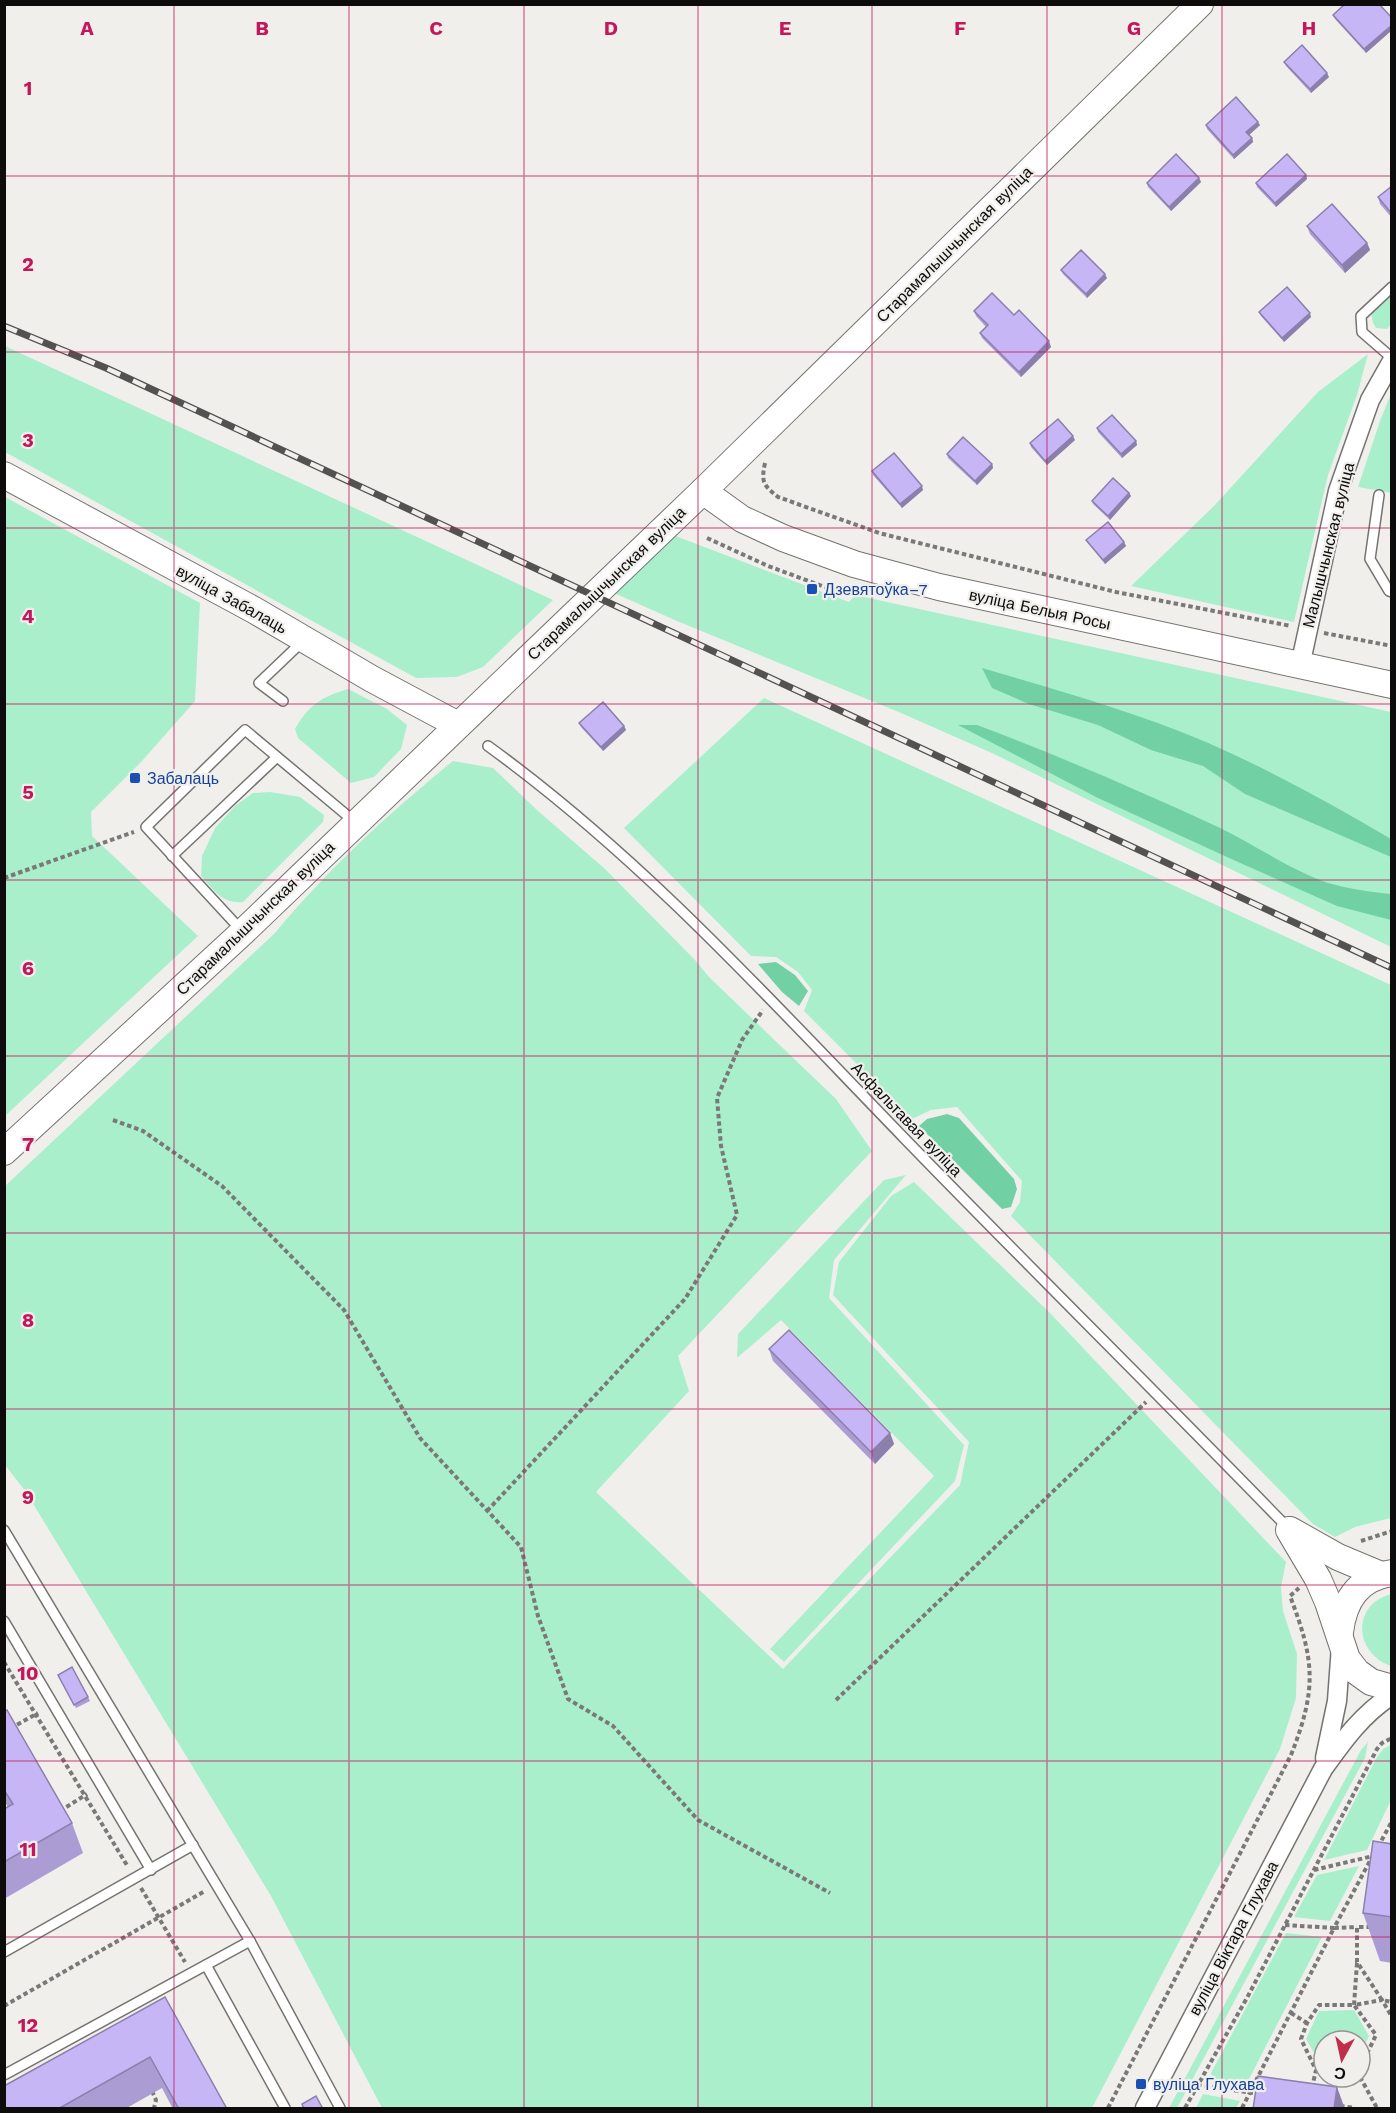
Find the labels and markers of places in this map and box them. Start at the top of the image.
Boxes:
place label: Дзевятоўка–7 [824,580,927,599]
marker: Дзевятоўка–7 [805,582,819,596]
place label: Забалаць [147,769,219,788]
marker: Забалаць [128,771,142,785]
place label: вуліца Глухава [1153,2075,1264,2094]
marker: вуліца Глухава [1134,2077,1148,2091]

